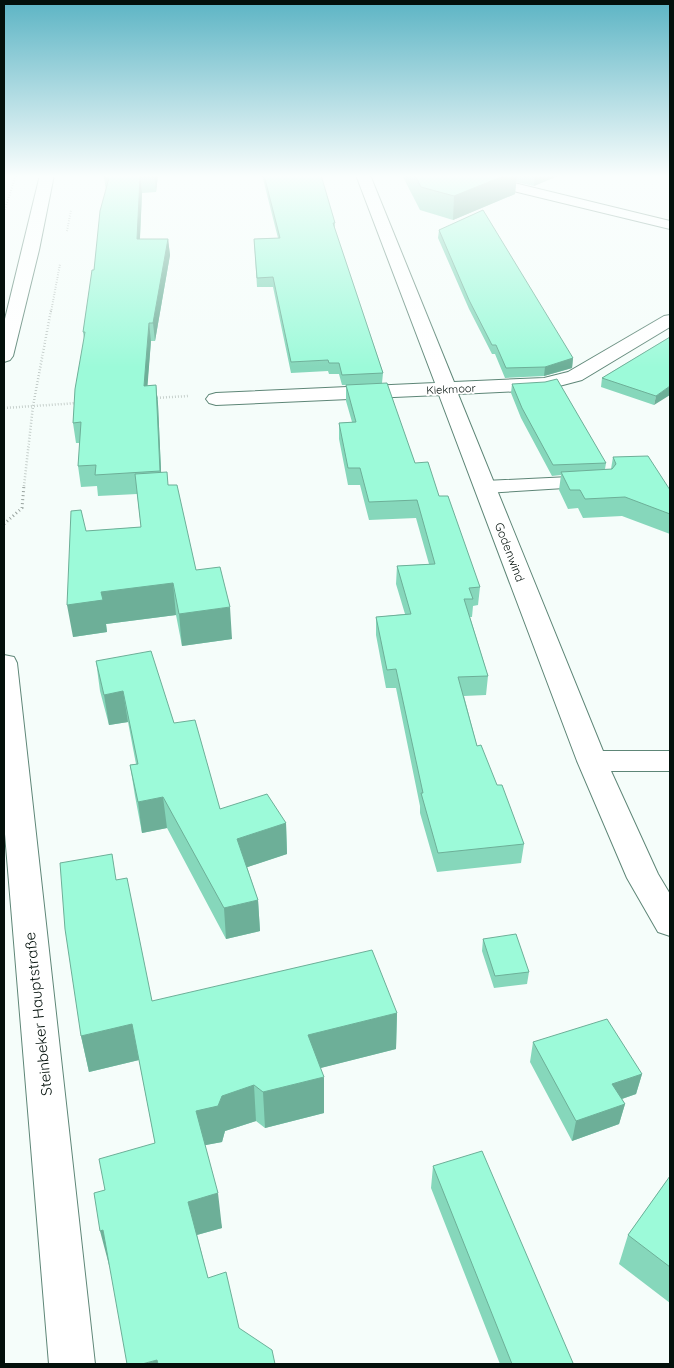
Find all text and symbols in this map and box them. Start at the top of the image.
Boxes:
street label: Kiekmoor [426,381,477,397]
street label: Godenwind [492,520,528,584]
street label: Steinbeker Hauptstraße [20,931,56,1097]

